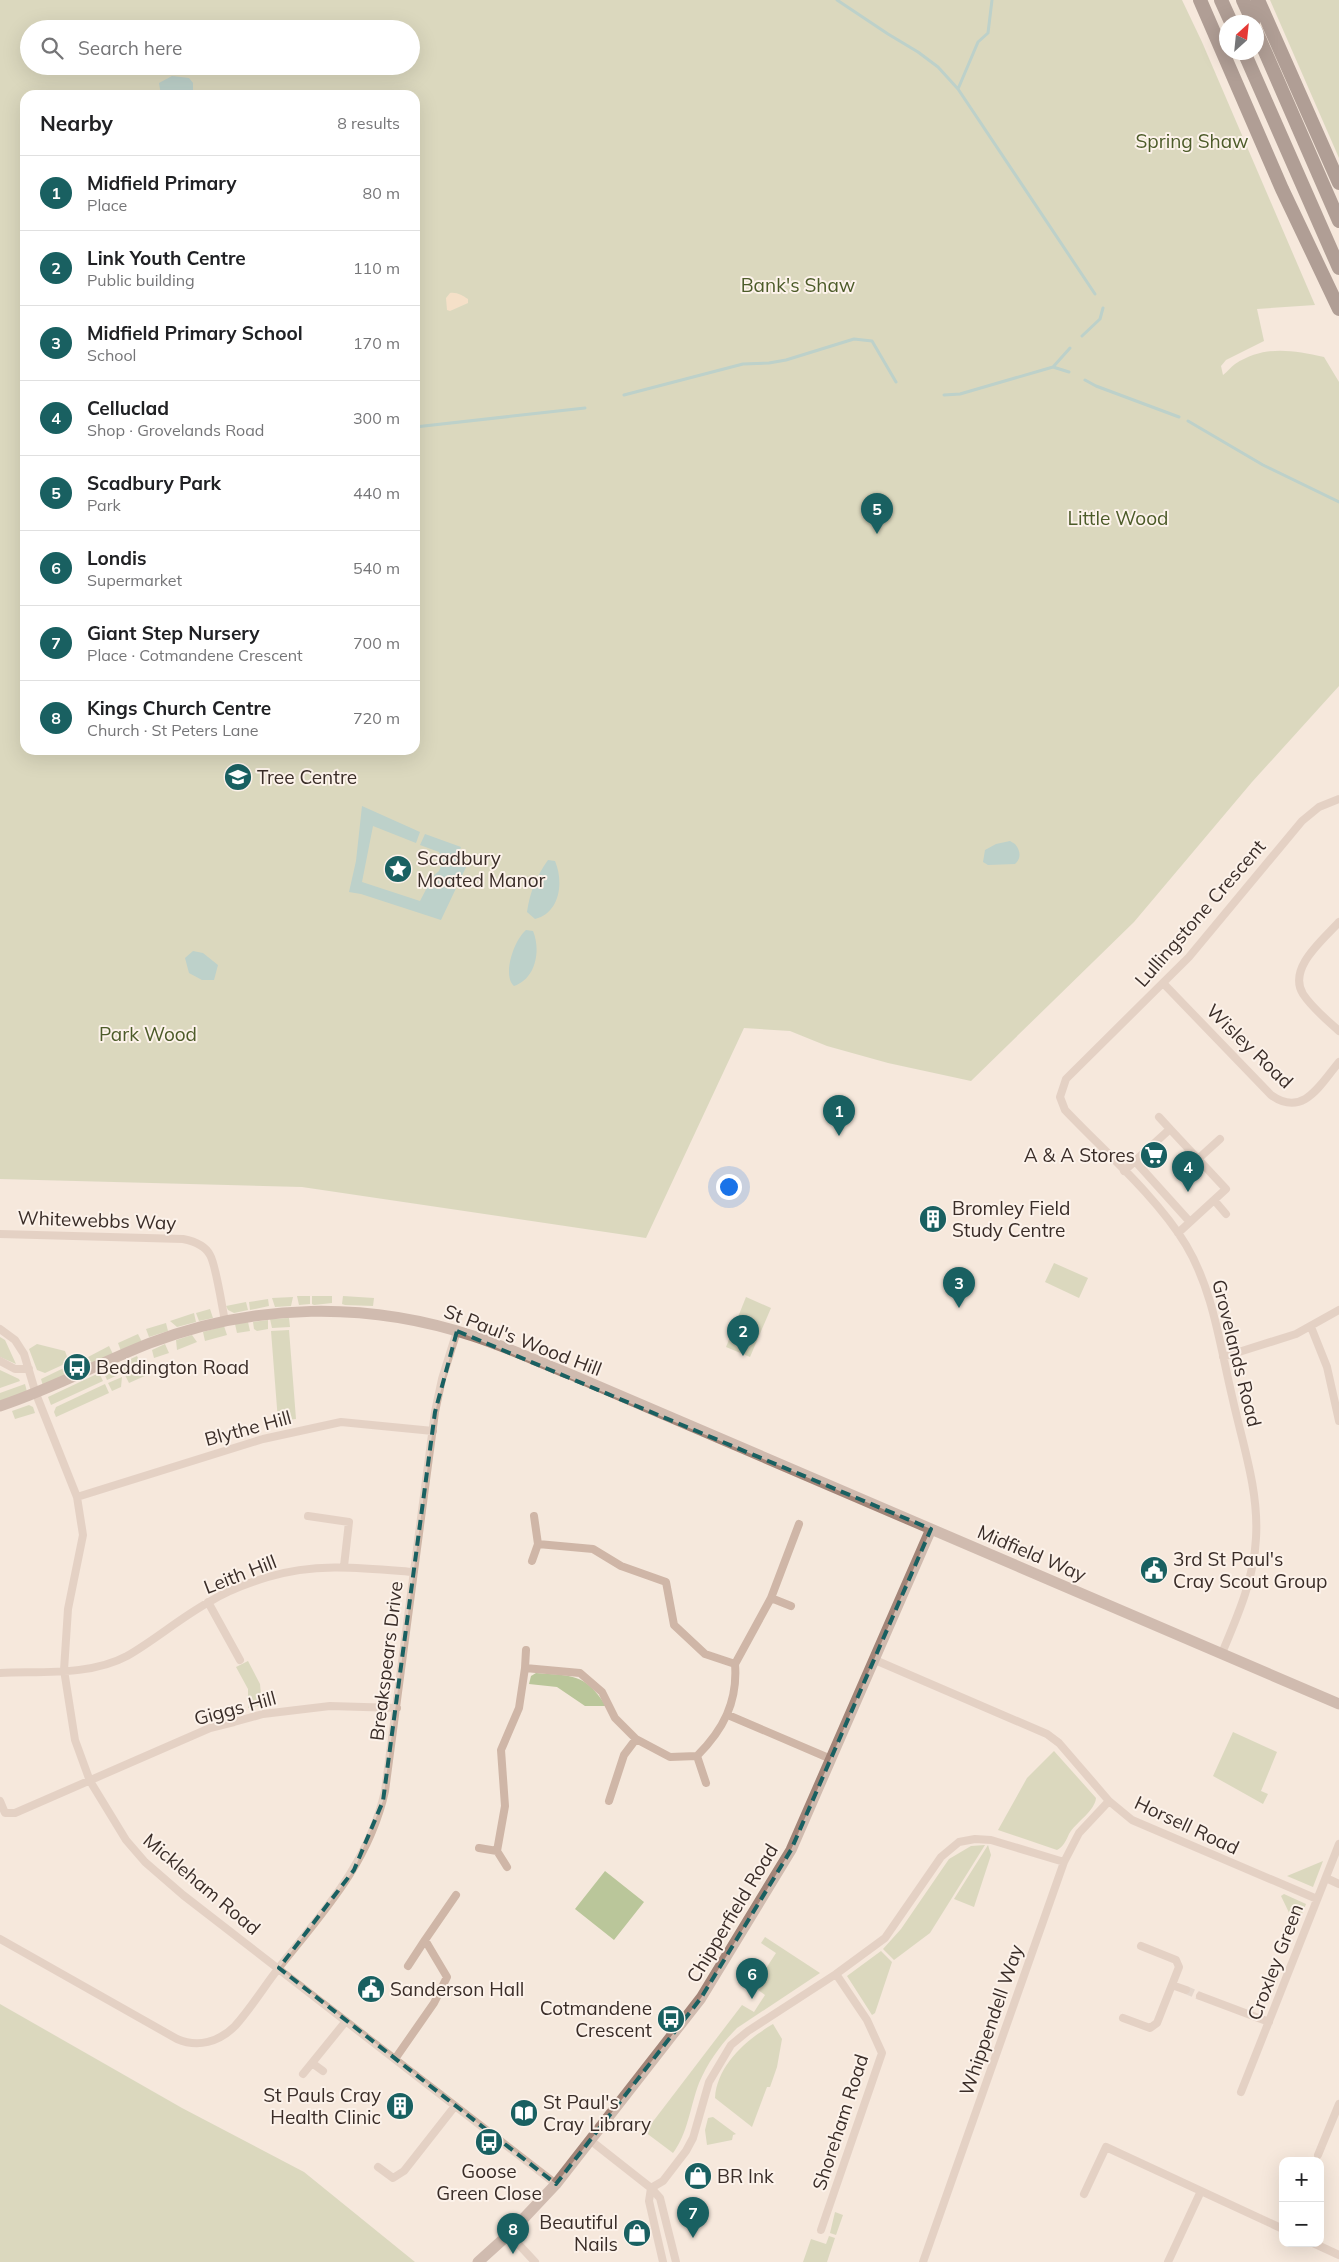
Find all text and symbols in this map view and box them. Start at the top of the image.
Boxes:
north arrow [1219,15,1264,60]
search box [20,20,420,75]
icon: search [38,34,66,62]
text: Search here [78,36,182,60]
text: Nearby [40,110,113,136]
text: 8 results [337,113,400,133]
park label: Spring Shaw [1136,129,1249,153]
text: Midfield Primary [87,171,237,195]
text: 1 [51,183,61,203]
text: 80 m [363,183,400,203]
text: Place [87,195,127,215]
text: Link Youth Centre [87,246,246,270]
text: 2 [51,258,61,278]
text: 110 m [353,258,400,278]
text: Public building [87,270,195,290]
park label: Bank's Shaw [741,273,855,297]
text: Midfield Primary School [87,321,303,345]
text: 3 [51,333,61,353]
text: 170 m [353,333,400,353]
text: School [87,345,136,365]
text: Celluclad [87,396,169,420]
text: 4 [51,408,61,428]
text: 300 m [353,408,400,428]
text: Shop · Grovelands Road [87,420,264,440]
text: Scadbury Park [87,471,221,495]
text: 5 [51,483,61,503]
text: 440 m [353,483,400,503]
pin: 5 [861,493,893,534]
text: Park [87,495,121,515]
park label: Little Wood [1068,506,1168,530]
text: Londis [87,546,147,570]
text: 6 [51,558,61,578]
text: 540 m [353,558,400,578]
text: Supermarket [87,570,182,590]
text: Giant Step Nursery [87,621,260,645]
text: 7 [51,633,61,653]
text: 700 m [353,633,400,653]
text: Place · Cotmandene Crescent [87,645,303,665]
text: Kings Church Centre [87,696,271,720]
text: 8 [51,708,61,728]
text: 720 m [353,708,400,728]
text: Church · St Peters Lane [87,720,259,740]
school or university icon: Tree Centre [223,762,253,792]
place label: Tree Centre [257,765,357,789]
street label: Lullingstone Crescent [1129,834,1271,992]
place label: Scadbury Moated Manor [417,846,545,892]
place icon: Scadbury Moated Manor [383,854,413,884]
street label: Wisley Road [1202,999,1298,1093]
park label: Park Wood [99,1022,197,1046]
pin: 1 [823,1095,855,1136]
supermarket icon: A & A Stores [1139,1140,1169,1170]
place label: A & A Stores [1024,1143,1135,1167]
pin: 4 [1172,1151,1204,1192]
your location [716,1174,742,1200]
place label: Bromley Field Study Centre [952,1196,1070,1242]
building icon: Bromley Field Study Centre [918,1204,948,1234]
street label: Whitewebbs Way [17,1205,177,1235]
pin: 3 [943,1267,975,1308]
street label: Grovelands Road [1207,1277,1267,1429]
street label: St Paul's Wood Hill [441,1299,605,1381]
pin: 2 [727,1315,759,1356]
bus stop icon: Beddington Road [62,1352,92,1382]
place label: Beddington Road [96,1355,249,1379]
street label: Blythe Hill [202,1405,294,1451]
street label: Midfield Way [974,1519,1090,1587]
place label: 3rd St Paul's Cray Scout Group [1173,1547,1328,1593]
street label: Leith Hill [200,1549,280,1599]
public building icon: 3rd St Paul's Cray Scout Group [1139,1555,1169,1585]
street label: Breakspears Drive [364,1580,408,1742]
street label: Giggs Hill [191,1686,279,1730]
street label: Horsell Road [1131,1790,1243,1860]
street label: Mickleham Road [139,1828,265,1940]
street label: Chipperfield Road [681,1839,783,1987]
street label: Croxley Green [1242,1900,1308,2024]
street label: Whippendell Way [954,1941,1028,2099]
pin: 6 [736,1958,768,1999]
public building icon: Sanderson Hall [356,1974,386,2004]
place label: Sanderson Hall [390,1977,524,2001]
place label: Cotmandene Crescent [540,1996,652,2042]
bus stop icon: Cotmandene Crescent [656,2004,686,2034]
street label: Shoreham Road [807,2051,873,2193]
place label: St Pauls Cray Health Clinic [263,2083,381,2129]
place label: St Paul's Cray Library [543,2090,651,2136]
building icon: St Pauls Cray Health Clinic [385,2091,415,2121]
library icon: St Paul's Cray Library [509,2098,539,2128]
bus stop icon: Goose Green Close [474,2127,504,2157]
map controls [1279,2157,1324,2247]
button: + [1279,2157,1324,2202]
place label: Goose Green Close [436,2159,542,2205]
shop icon: BR Ink [683,2161,713,2191]
place label: BR Ink [717,2164,774,2188]
pin: 7 [677,2197,709,2238]
button: − [1279,2202,1324,2247]
place label: Beautiful Nails [539,2210,618,2256]
pin: 8 [497,2213,529,2254]
shop icon: Beautiful Nails [622,2218,652,2248]

